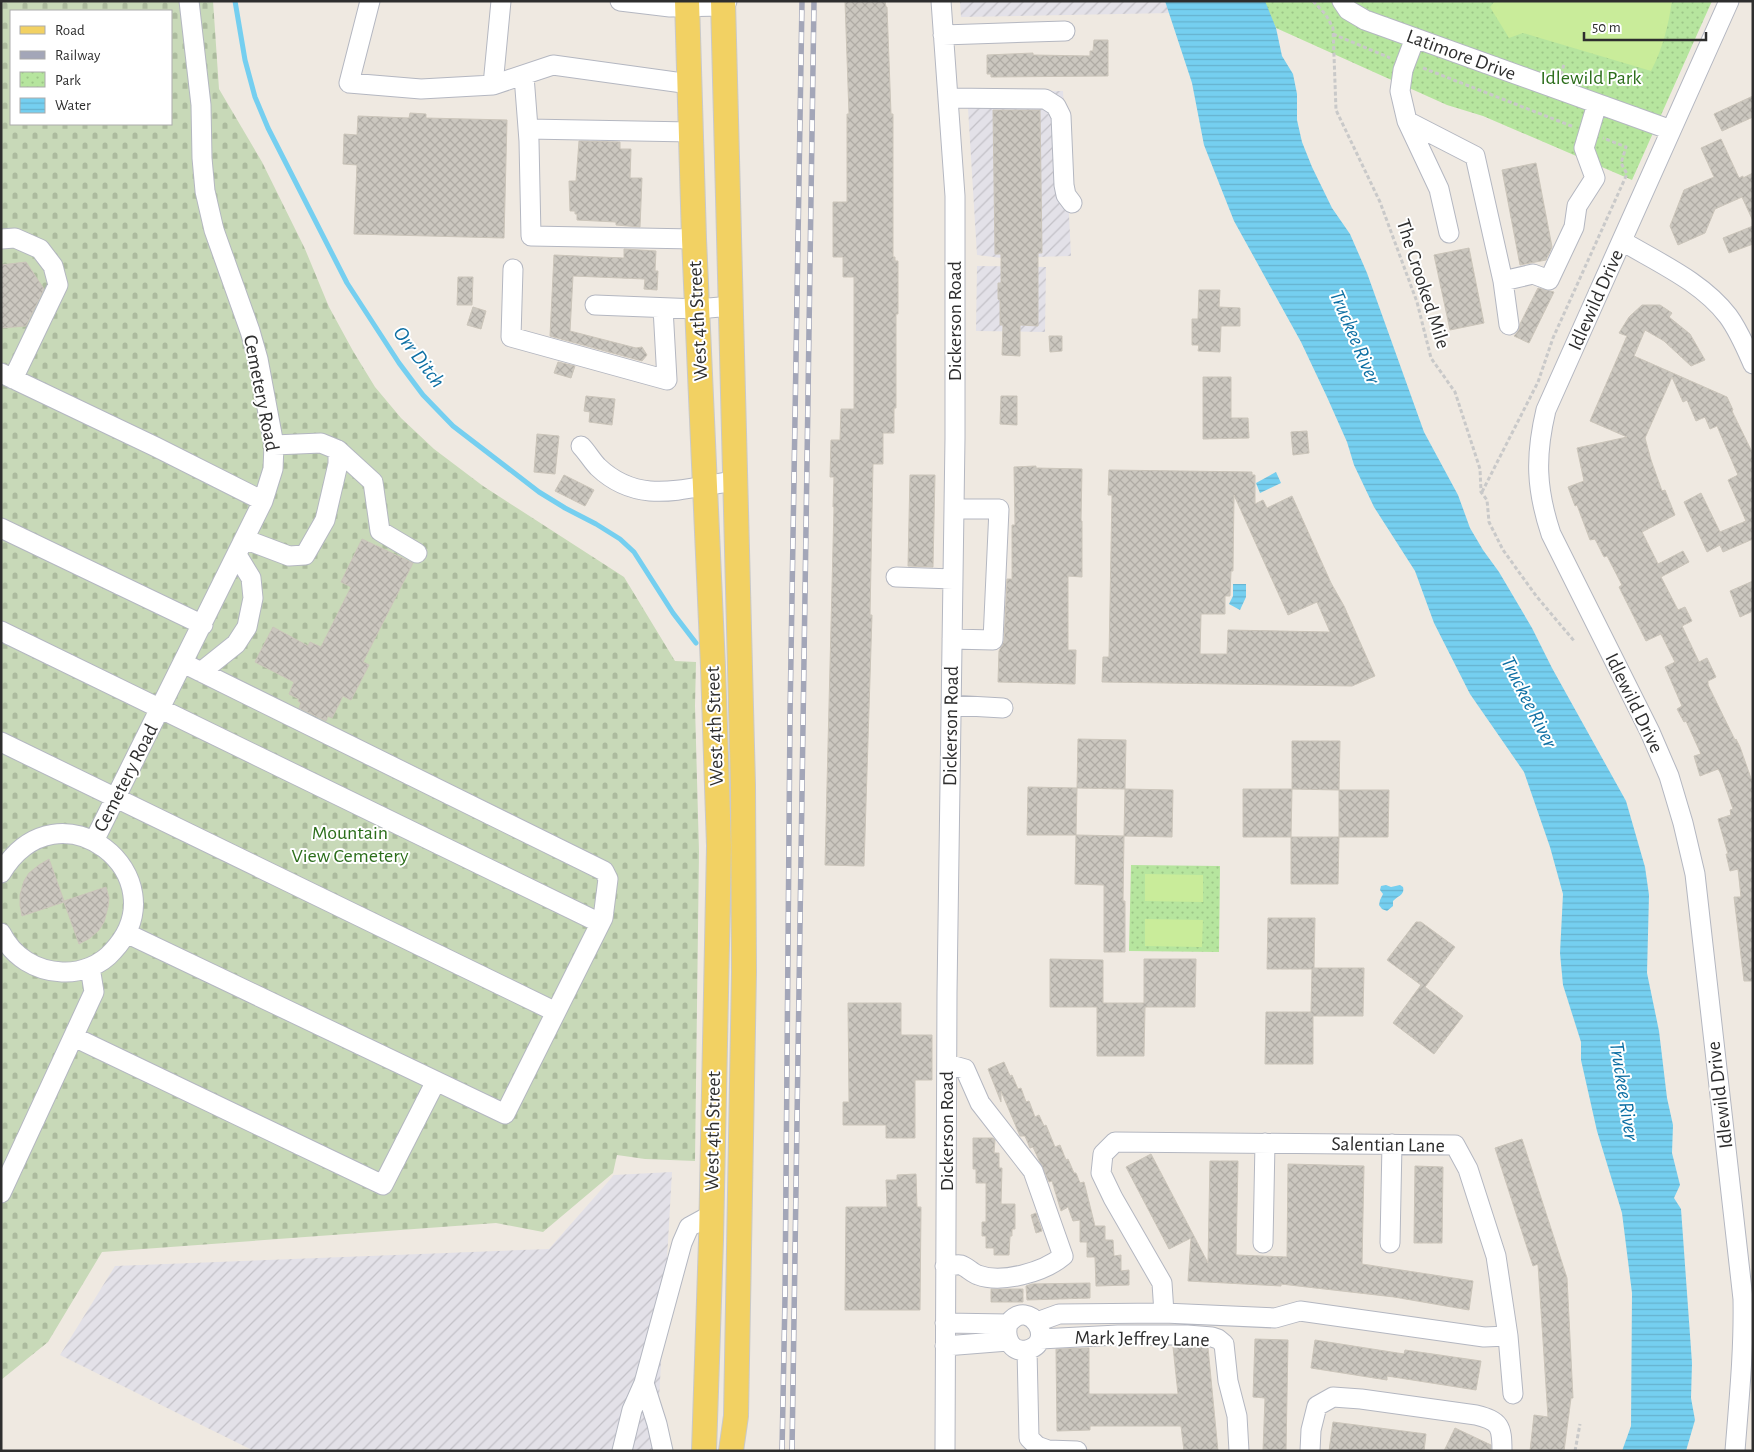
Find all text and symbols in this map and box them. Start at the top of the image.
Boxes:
legend [10,10,172,125]
scale bar [1584,10,1706,42]
text: 50 m [1592,20,1621,35]
text: Road [55,23,85,38]
street label: Latimore Drive [1404,26,1518,84]
text: Railway [55,48,101,63]
park label: Idlewild Park [1541,68,1641,88]
text: Park [55,73,81,88]
text: Water [55,98,91,113]
street label: The Crooked Mile [1393,217,1453,351]
street label: Idlewild Drive [1565,247,1627,353]
street label: West 4th Street [685,260,711,381]
street label: Dickerson Road [945,261,965,381]
water label: Truckee River [1326,287,1385,388]
water label: Orr Ditch [389,322,449,392]
street label: Cemetery Road [240,333,282,453]
street label: Idlewild Drive [1601,650,1667,756]
water label: Truckee River [1497,653,1561,752]
street label: West 4th Street [703,665,727,786]
street label: Dickerson Road [940,666,962,786]
street label: Cemetery Road [90,721,162,835]
park label: Mountain View Cemetery [291,823,409,866]
water label: Truckee River [1606,1040,1642,1143]
street label: Idlewild Drive [1703,1040,1737,1150]
street label: West 4th Street [702,1070,724,1191]
street label: Dickerson Road [937,1071,957,1191]
street label: Salentian Lane [1331,1134,1445,1156]
street label: Mark Jeffrey Lane [1074,1328,1210,1350]

